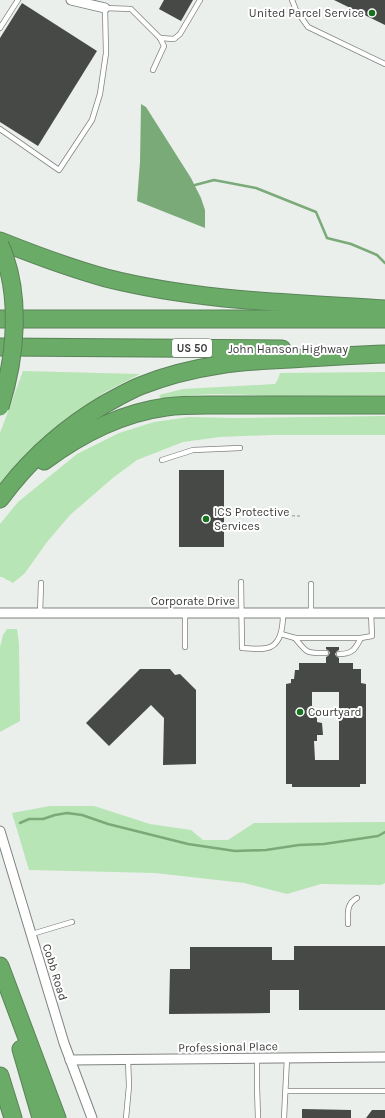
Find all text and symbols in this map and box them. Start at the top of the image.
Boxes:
place label: United Parcel Service [249,6,364,20]
marker: United Parcel Service [367,8,377,18]
road number: US 50 [172,339,212,357]
street label: John Hanson Highway [228,342,348,356]
place label: ICS Protective Services [214,505,290,533]
marker: ICS Protective Services [201,514,211,524]
street label: Corporate Drive [151,594,235,608]
place label: Courtyard [308,705,362,719]
marker: Courtyard [295,707,305,717]
street label: Cobb Road [40,942,70,1002]
street label: Professional Place [178,1039,278,1055]

